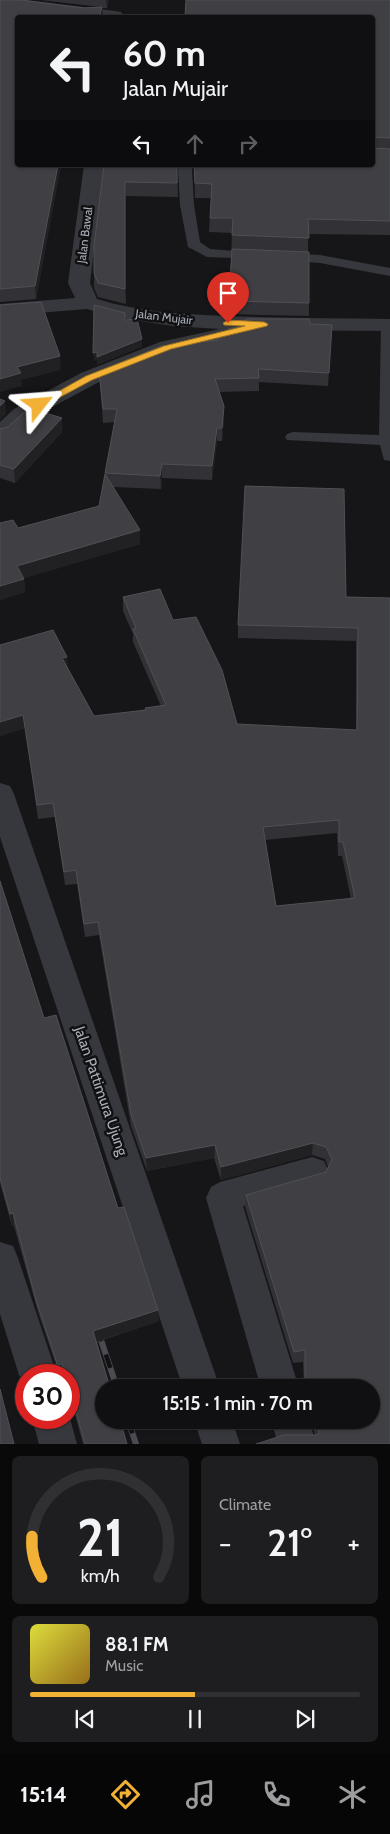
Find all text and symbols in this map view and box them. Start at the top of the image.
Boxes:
text: 60 m [123,32,206,75]
icon: left [40,35,105,100]
text: Jalan Mujair [123,75,228,102]
icon: left [128,130,156,158]
icon: ahead [181,130,209,158]
icon: right [234,130,262,158]
street label: Jalan Bawal [73,206,95,265]
pin [207,272,249,323]
icon: arrive [214,279,242,307]
street label: Jalan Mujair [134,305,194,327]
position arrow [12,378,64,430]
street label: Jalan Pattimura Ujung [70,1023,132,1159]
speed limit sign: 30 [15,1364,80,1429]
text: 15:15 · 1 min · 70 m [162,1392,313,1415]
text: Climate [219,1495,271,1514]
text: 21 [77,1506,124,1569]
text: 21° [267,1519,312,1566]
text: − [219,1526,231,1560]
text: + [348,1526,360,1560]
text: km/h [81,1565,120,1586]
text: 88.1 FM [105,1633,169,1656]
text: Music [105,1656,143,1675]
icon: previous [71,1705,99,1733]
icon: pause [181,1705,209,1733]
icon: next [291,1705,319,1733]
icon: directions [108,1777,143,1812]
icon: music [183,1777,218,1812]
icon: phone [259,1777,294,1812]
icon: climate [335,1777,370,1812]
text: 15:14 [20,1781,67,1808]

